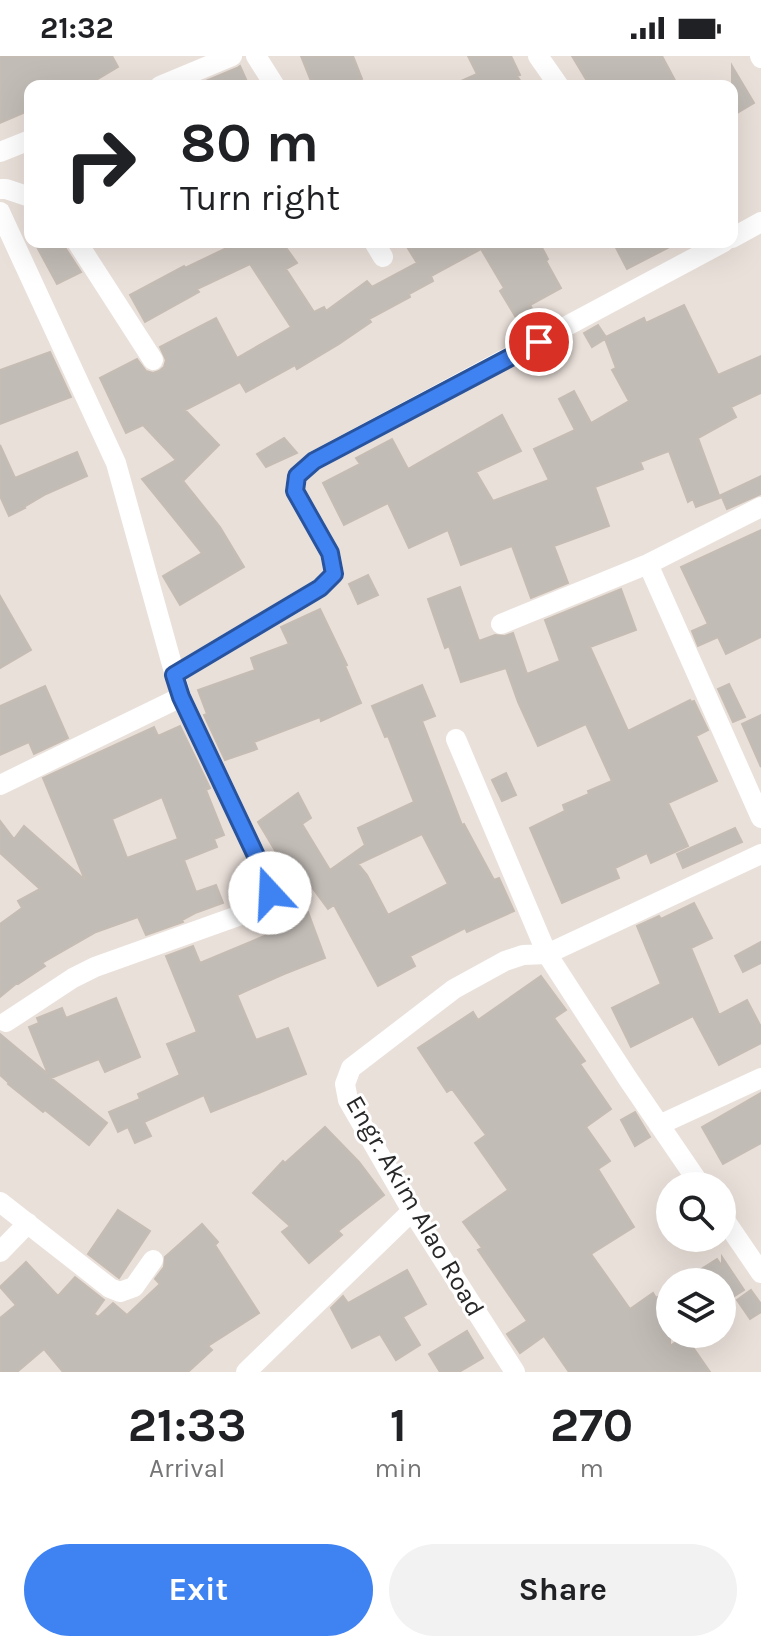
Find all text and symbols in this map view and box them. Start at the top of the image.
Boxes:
text: 21:32 [40,10,114,46]
text: 80 m [180,110,319,175]
icon: right [48,112,152,216]
text: Turn right [180,177,340,219]
pin [505,308,573,376]
icon: arrive [517,320,561,364]
position arrow [228,851,312,935]
street label: Engr. Akim Alao Road [339,1090,491,1322]
map controls [656,1172,736,1348]
button: search [656,1172,736,1252]
button: layers [656,1268,736,1348]
text: 21:33 [128,1397,247,1453]
text: 1 [390,1397,407,1453]
text: 270 [550,1397,633,1453]
text: Arrival [149,1453,225,1484]
text: min [374,1453,422,1484]
text: m [579,1453,604,1484]
button: Exit [24,1544,373,1636]
button: Share [389,1544,737,1636]

